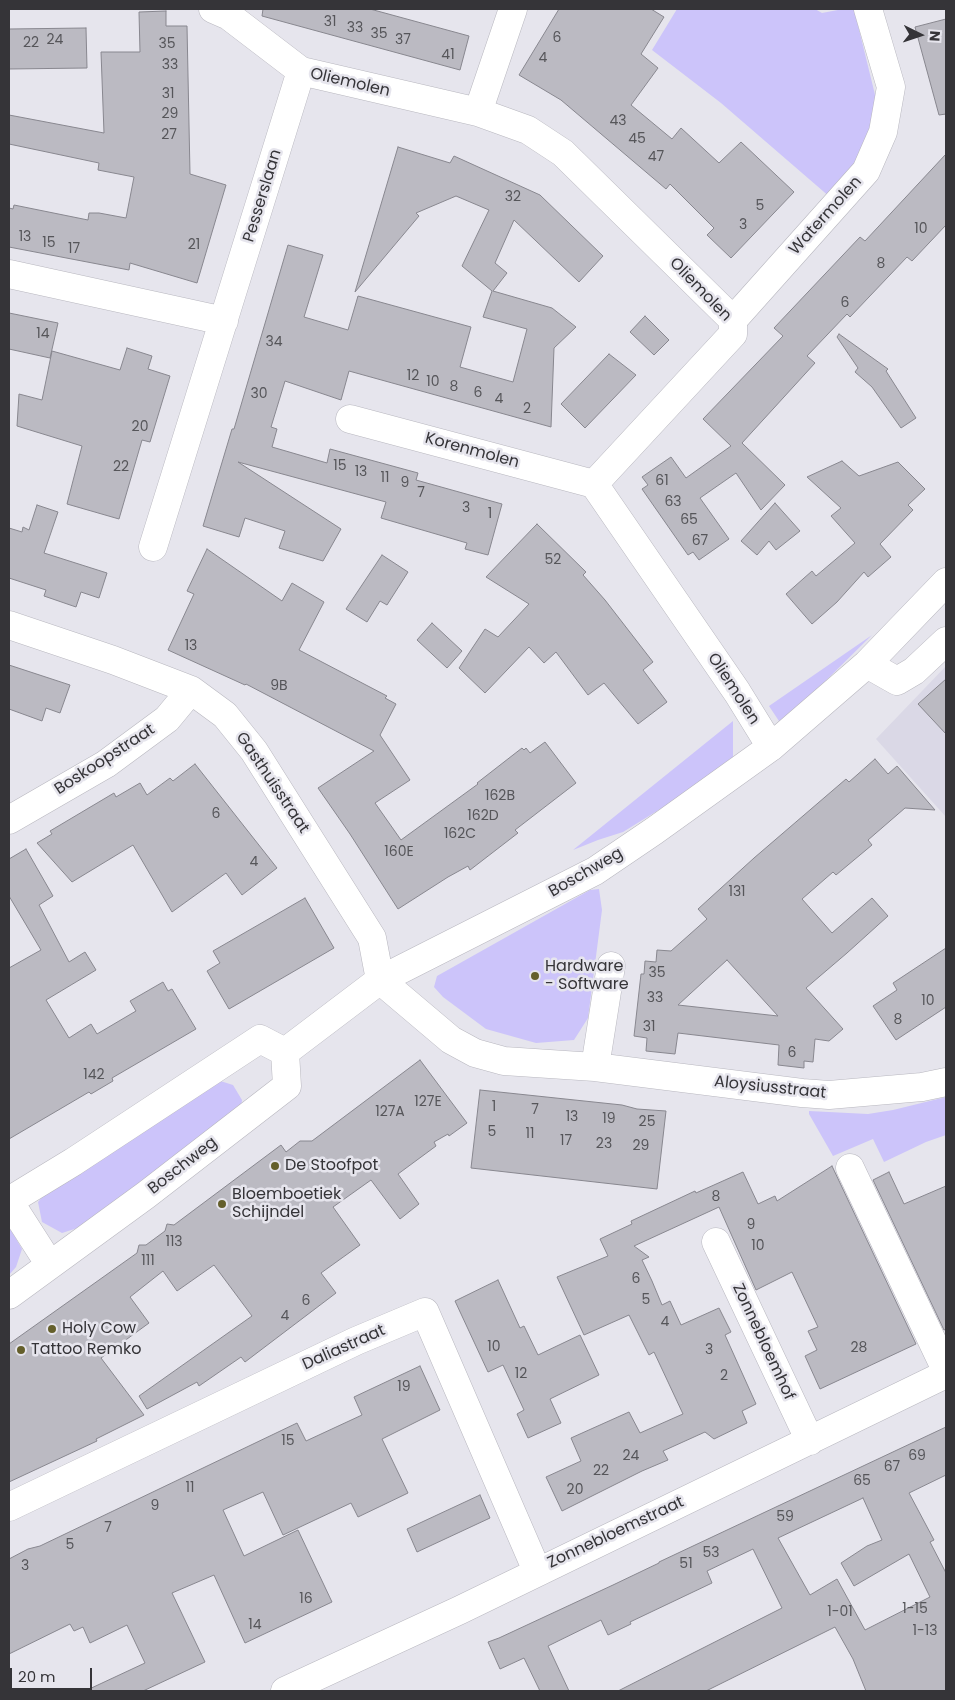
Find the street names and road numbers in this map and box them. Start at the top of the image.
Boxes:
street label: Oliemolen [308,65,392,101]
street label: Pesserslaan [240,147,286,245]
street label: Watermolen [786,173,866,259]
street label: Oliemolen [665,254,735,326]
street label: Korenmolen [423,429,521,473]
street label: Oliemolen [703,650,763,728]
street label: Boskoopstraat [51,720,159,800]
street label: Gasthuisstraat [231,729,313,837]
street label: Boschweg [546,844,626,902]
street label: Aloysiusstraat [713,1073,827,1103]
street label: Boschweg [145,1133,221,1199]
street label: Zonnebloemhof [728,1281,798,1403]
street label: Daliastraat [300,1321,388,1375]
street label: Zonnebloemstraat [545,1493,687,1573]

